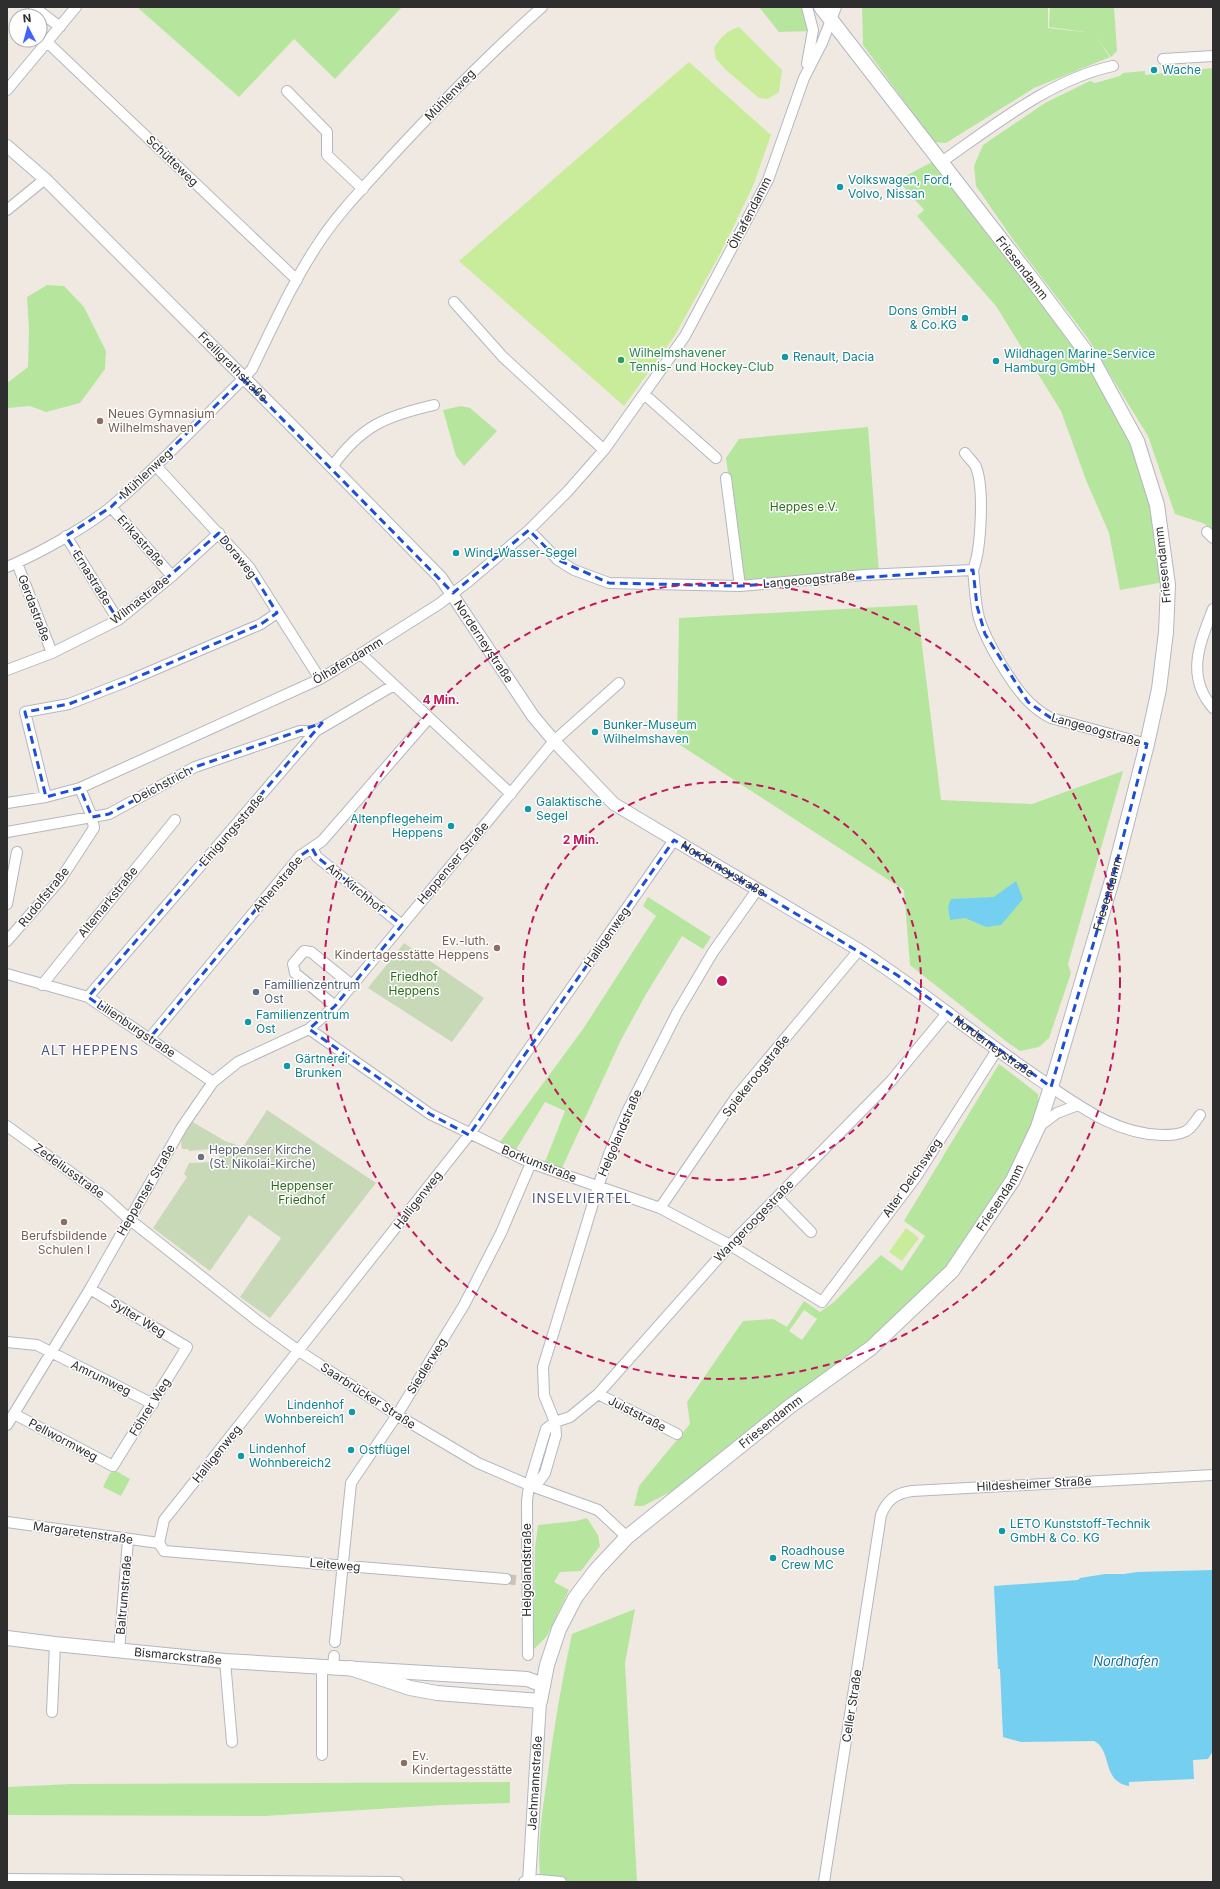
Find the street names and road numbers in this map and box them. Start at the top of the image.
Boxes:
street label: Mühlenweg [421,66,478,124]
street label: Schütteweg [143,132,202,189]
street label: Ölhafendamm [725,174,774,251]
street label: Friesendamm [993,233,1052,303]
street label: Freiligrathstraße [195,329,271,404]
street label: Mühlenweg [116,446,175,502]
street label: Erikastraße [114,512,168,569]
street label: Friesendamm [1151,526,1174,604]
street label: Doraweg [216,532,260,581]
street label: Ernastraße [70,548,115,608]
street label: Langeoogstraße [762,568,856,591]
street label: Gerdastraße [15,572,54,643]
street label: Wilmastraße [107,572,172,627]
street label: Norderneystraße [451,597,517,686]
street label: Ölhafendamm [310,634,386,687]
street label: Langeoogstraße [1050,710,1143,749]
street label: Deichstrich [130,763,194,806]
street label: Einigungsstraße [196,790,267,869]
street label: Heppenser Straße [414,818,492,907]
street label: Norderneystraße [678,838,769,900]
street label: Athenstraße [250,852,306,915]
street label: Friesendamm [1089,855,1125,933]
street label: Am Kirchhof [323,860,388,916]
street label: Altemarkstraße [75,863,141,940]
street label: Rudolfstraße [15,864,72,930]
street label: Halligenweg [580,904,633,970]
street label: Lilienburgstraße [94,997,178,1060]
street label: Norderneystraße [951,1012,1037,1081]
street label: Spiekeroogstraße [719,1032,792,1120]
street label: Helgolandstraße [594,1087,645,1179]
street label: Alter Deichsweg [879,1135,944,1220]
street label: Zedeliusstraße [31,1140,108,1201]
street label: Heppenser Straße [113,1141,178,1238]
street label: Borkumstraße [499,1142,579,1185]
street label: Friesendamm [973,1162,1026,1234]
street label: Halligenweg [390,1168,445,1232]
street label: Wangeroogestraße [711,1176,797,1265]
street label: Sylter Weg [108,1295,169,1340]
street label: Siedlerweg [403,1335,450,1397]
street label: Amrumweg [69,1357,134,1399]
street label: Saarbrücker Straße [318,1359,419,1432]
street label: Föhrer Weg [126,1375,173,1439]
street label: Friesendamm [736,1392,805,1451]
street label: Juiststraße [606,1393,669,1435]
street label: Pellwormweg [26,1415,100,1464]
street label: Halligenweg [189,1422,244,1486]
street label: Hildesheimer Straße [976,1473,1092,1494]
street label: Margaretenstraße [32,1518,134,1547]
street label: Helgolandstraße [519,1523,534,1617]
street label: Baltrumstraße [113,1555,134,1635]
street label: Leiteweg [309,1555,361,1574]
street label: Bismarckstraße [133,1644,223,1668]
street label: Celler Straße [838,1668,865,1744]
street label: Jachmannstraße [524,1735,545,1831]

